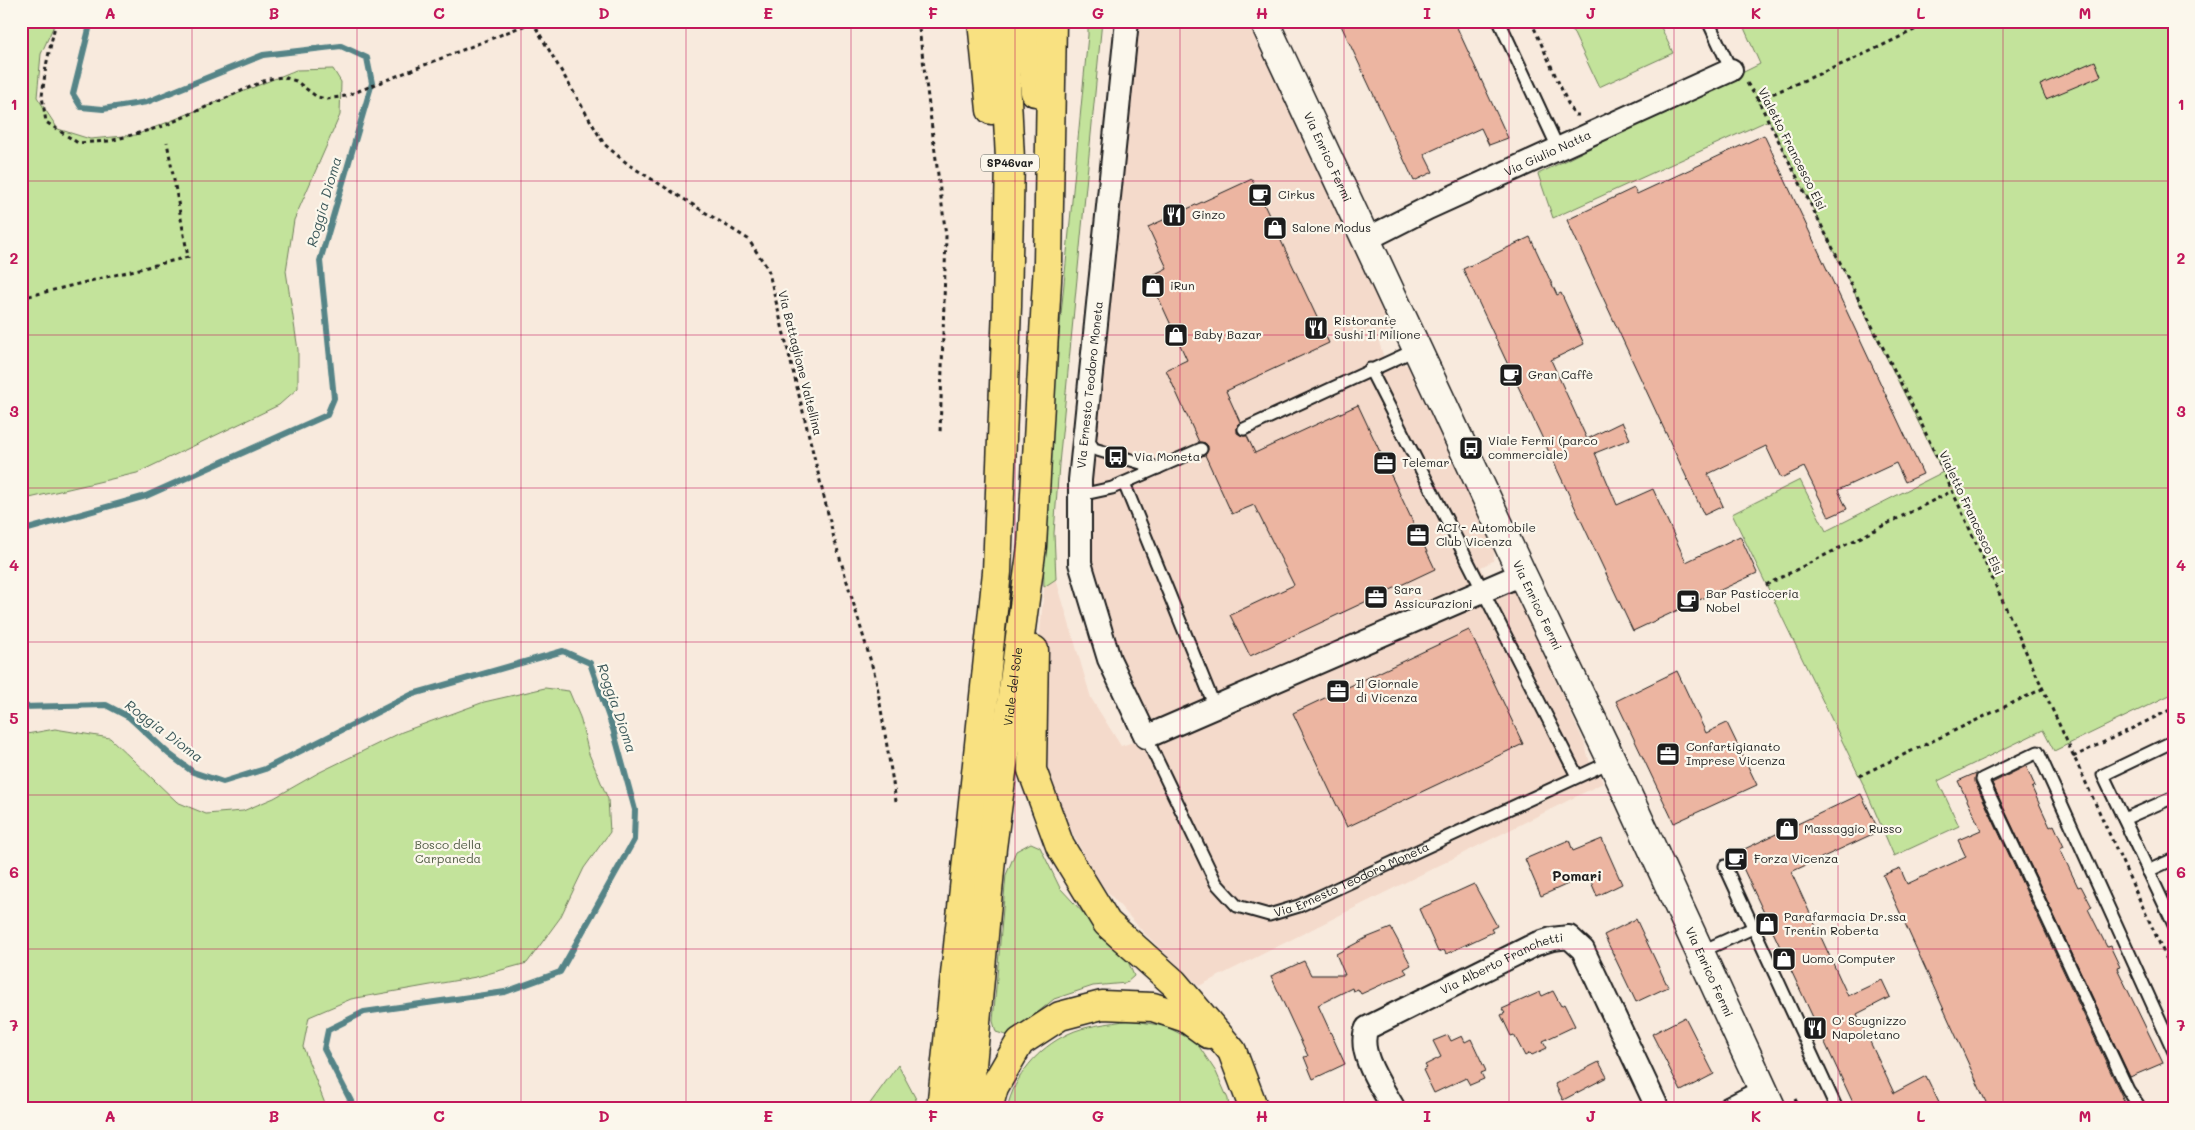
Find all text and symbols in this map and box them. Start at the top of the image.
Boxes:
text: A [104,2,116,23]
text: B [269,2,279,23]
text: C [433,2,445,23]
text: D [598,2,610,23]
text: E [763,2,773,23]
text: F [928,2,938,23]
text: G [1092,2,1104,23]
text: H [1256,2,1268,23]
text: I [1423,2,1431,23]
text: J [1586,2,1596,23]
text: K [1751,2,1761,23]
text: L [1916,2,1926,23]
text: M [2079,2,2091,23]
street label: Vialetto Francesco Elsi [1755,85,1831,213]
text: 1 [10,93,18,114]
text: 1 [2177,93,2185,114]
street label: Via Enrico Fermi [1300,109,1356,204]
street label: Via Giulio Natta [1501,126,1593,179]
water label: Roggia Dioma [302,154,345,249]
road number: SP46var [981,154,1039,172]
cafe icon: Cirkus [1247,182,1273,208]
place label: Cirkus [1278,186,1315,202]
restaurant icon: Ginzo [1161,202,1187,228]
place label: Ginzo [1192,206,1225,222]
shop icon: Salone Modus [1262,215,1288,241]
place label: Salone Modus [1292,219,1371,235]
text: 2 [10,247,19,268]
text: 2 [2177,247,2186,268]
shop icon: iRun [1140,273,1166,299]
place label: iRun [1170,277,1195,293]
street label: Via Battaglione Valtellina [775,288,827,437]
street label: Via Ernesto Teodoro Moneta [1072,300,1106,469]
place label: Ristorante Sushi Il Milione [1334,312,1421,342]
restaurant icon: Ristorante Sushi Il Milione [1303,315,1329,341]
shop icon: Baby Bazar [1163,322,1189,348]
place label: Baby Bazar [1194,326,1262,342]
cafe icon: Gran Caffè [1498,362,1524,388]
place label: Gran Caffè [1528,366,1593,382]
text: 3 [9,400,19,421]
text: 3 [2176,400,2186,421]
place label: Viale Fermi (parco commerciale) [1488,432,1598,462]
bus stop icon: Viale Fermi (parco commerciale) [1458,435,1484,461]
bus stop icon: Via Moneta [1103,444,1129,470]
place label: Via Moneta [1134,448,1200,464]
street label: Vialetto Francesco Elsi [1936,448,2008,577]
office icon: Telemar [1372,450,1398,476]
place label: Telemar [1402,454,1450,470]
place label: ACI - Automobile Club Vicenza [1436,519,1536,549]
office icon: ACI - Automobile Club Vicenza [1405,522,1431,548]
text: 4 [9,554,19,575]
text: 4 [2176,554,2186,575]
street label: Via Enrico Fermi [1510,558,1566,652]
place label: Sara Assicurazioni [1394,581,1473,611]
office icon: Sara Assicurazioni [1363,584,1389,610]
place label: Bar Pasticceria Nobel [1706,585,1799,615]
cafe icon: Bar Pasticceria Nobel [1675,588,1701,614]
street label: Viale del Sole [999,646,1026,727]
water label: Roggia Dioma [593,661,642,755]
place label: Il Giornale di Vicenza [1356,675,1418,705]
office icon: Il Giornale di Vicenza [1325,678,1351,704]
water label: Roggia Dioma [121,695,207,766]
text: 5 [9,707,19,728]
text: 5 [2176,707,2186,728]
place label: Confartigianato Imprese Vicenza [1686,738,1785,768]
office icon: Confartigianato Imprese Vicenza [1655,741,1681,767]
shop icon: Massaggio Russo [1774,816,1800,842]
place label: Massaggio Russo [1804,820,1902,836]
park label: Bosco della Carpaneda [415,836,481,866]
street label: Via Ernesto Teodoro Moneta [1272,838,1431,920]
cafe icon: Forza Vicenza [1723,846,1749,872]
place label: Forza Vicenza [1754,850,1839,866]
text: 6 [9,861,19,882]
text: 6 [2176,861,2186,882]
district label: Pomari [1552,866,1602,885]
place label: Parafarmacia Dr.ssa Trentin Roberta [1784,908,1907,938]
shop icon: Parafarmacia Dr.ssa Trentin Roberta [1754,911,1780,937]
street label: Via Enrico Fermi [1682,924,1738,1019]
street label: Via Alberto Franchetti [1437,929,1564,997]
shop icon: Uomo Computer [1771,946,1797,972]
place label: Uomo Computer [1802,950,1896,966]
place label: O' Scugnizzo Napoletano [1832,1012,1906,1042]
text: 7 [10,1014,19,1035]
text: 7 [2177,1014,2186,1035]
restaurant icon: O' Scugnizzo Napoletano [1802,1015,1828,1041]
text: A [104,1105,116,1126]
text: B [269,1105,279,1126]
text: C [433,1105,445,1126]
text: D [598,1105,610,1126]
text: E [763,1105,773,1126]
text: F [928,1105,938,1126]
text: G [1092,1105,1104,1126]
text: H [1256,1105,1268,1126]
text: I [1423,1105,1431,1126]
text: J [1586,1105,1596,1126]
text: K [1751,1105,1761,1126]
text: L [1916,1105,1926,1126]
text: M [2079,1105,2091,1126]

